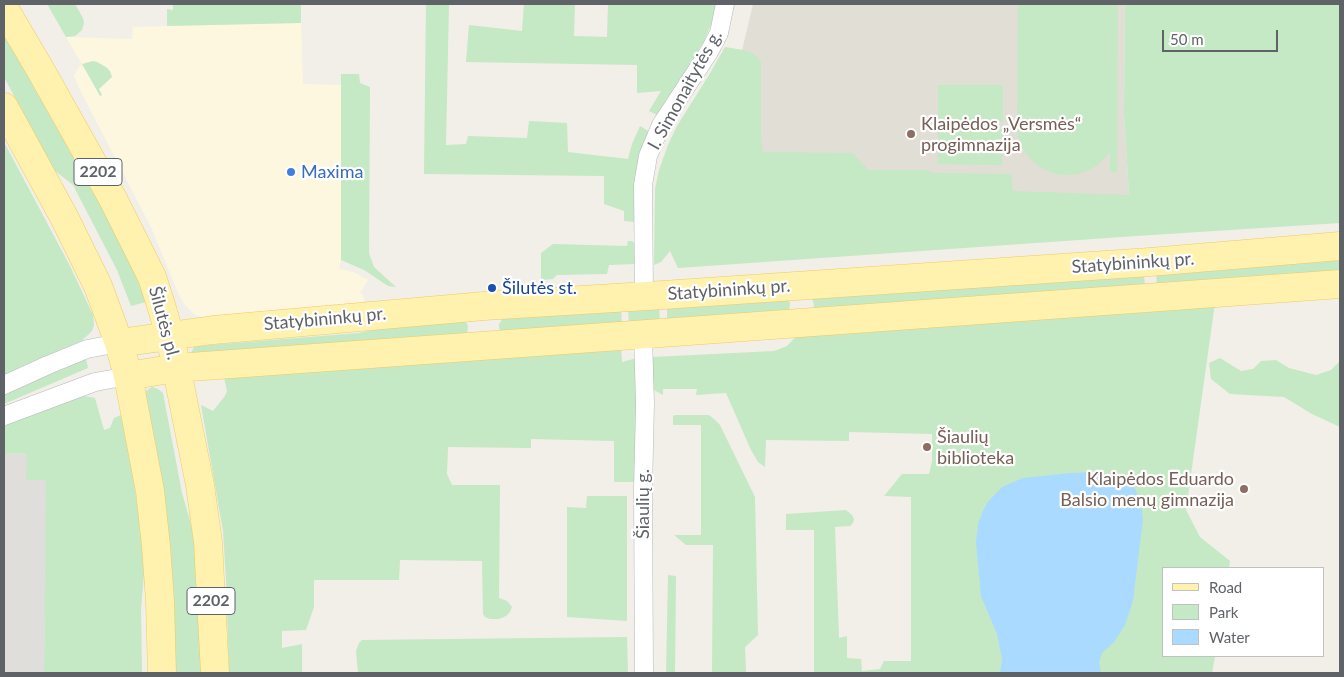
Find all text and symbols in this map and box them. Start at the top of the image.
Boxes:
scale bar [1164,20,1280,52]
street label: I. Simonaitytės g. [643,26,727,154]
text: 50 m [1170,30,1204,48]
place label: Klaipėdos „Versmės“ progimnazija [921,113,1081,156]
marker: Klaipėdos „Versmės“ progimnazija [905,128,917,140]
road number: 2202 [74,158,122,186]
place label: Maxima [301,161,363,183]
marker: Maxima [285,166,297,178]
street label: Statybininkų pr. [1071,248,1195,278]
street label: Statybininkų pr. [667,275,791,305]
place label: Šilutės st. [502,277,577,299]
marker: Šilutės st. [486,282,498,294]
street label: Šilutės pl. [144,284,184,362]
street label: Statybininkų pr. [263,303,387,335]
place label: Šiaulių biblioteka [937,426,1014,468]
marker: Šiaulių biblioteka [921,441,933,453]
place label: Klaipėdos Eduardo Balsio menų gimnazija [1060,468,1234,510]
street label: Šiaulių g. [632,469,654,539]
marker: Klaipėdos Eduardo Balsio menų gimnazija [1238,483,1250,495]
legend [1162,567,1324,657]
text: Road [1209,578,1242,596]
road number: 2202 [187,588,235,614]
text: Park [1209,603,1238,621]
text: Water [1209,628,1250,646]

